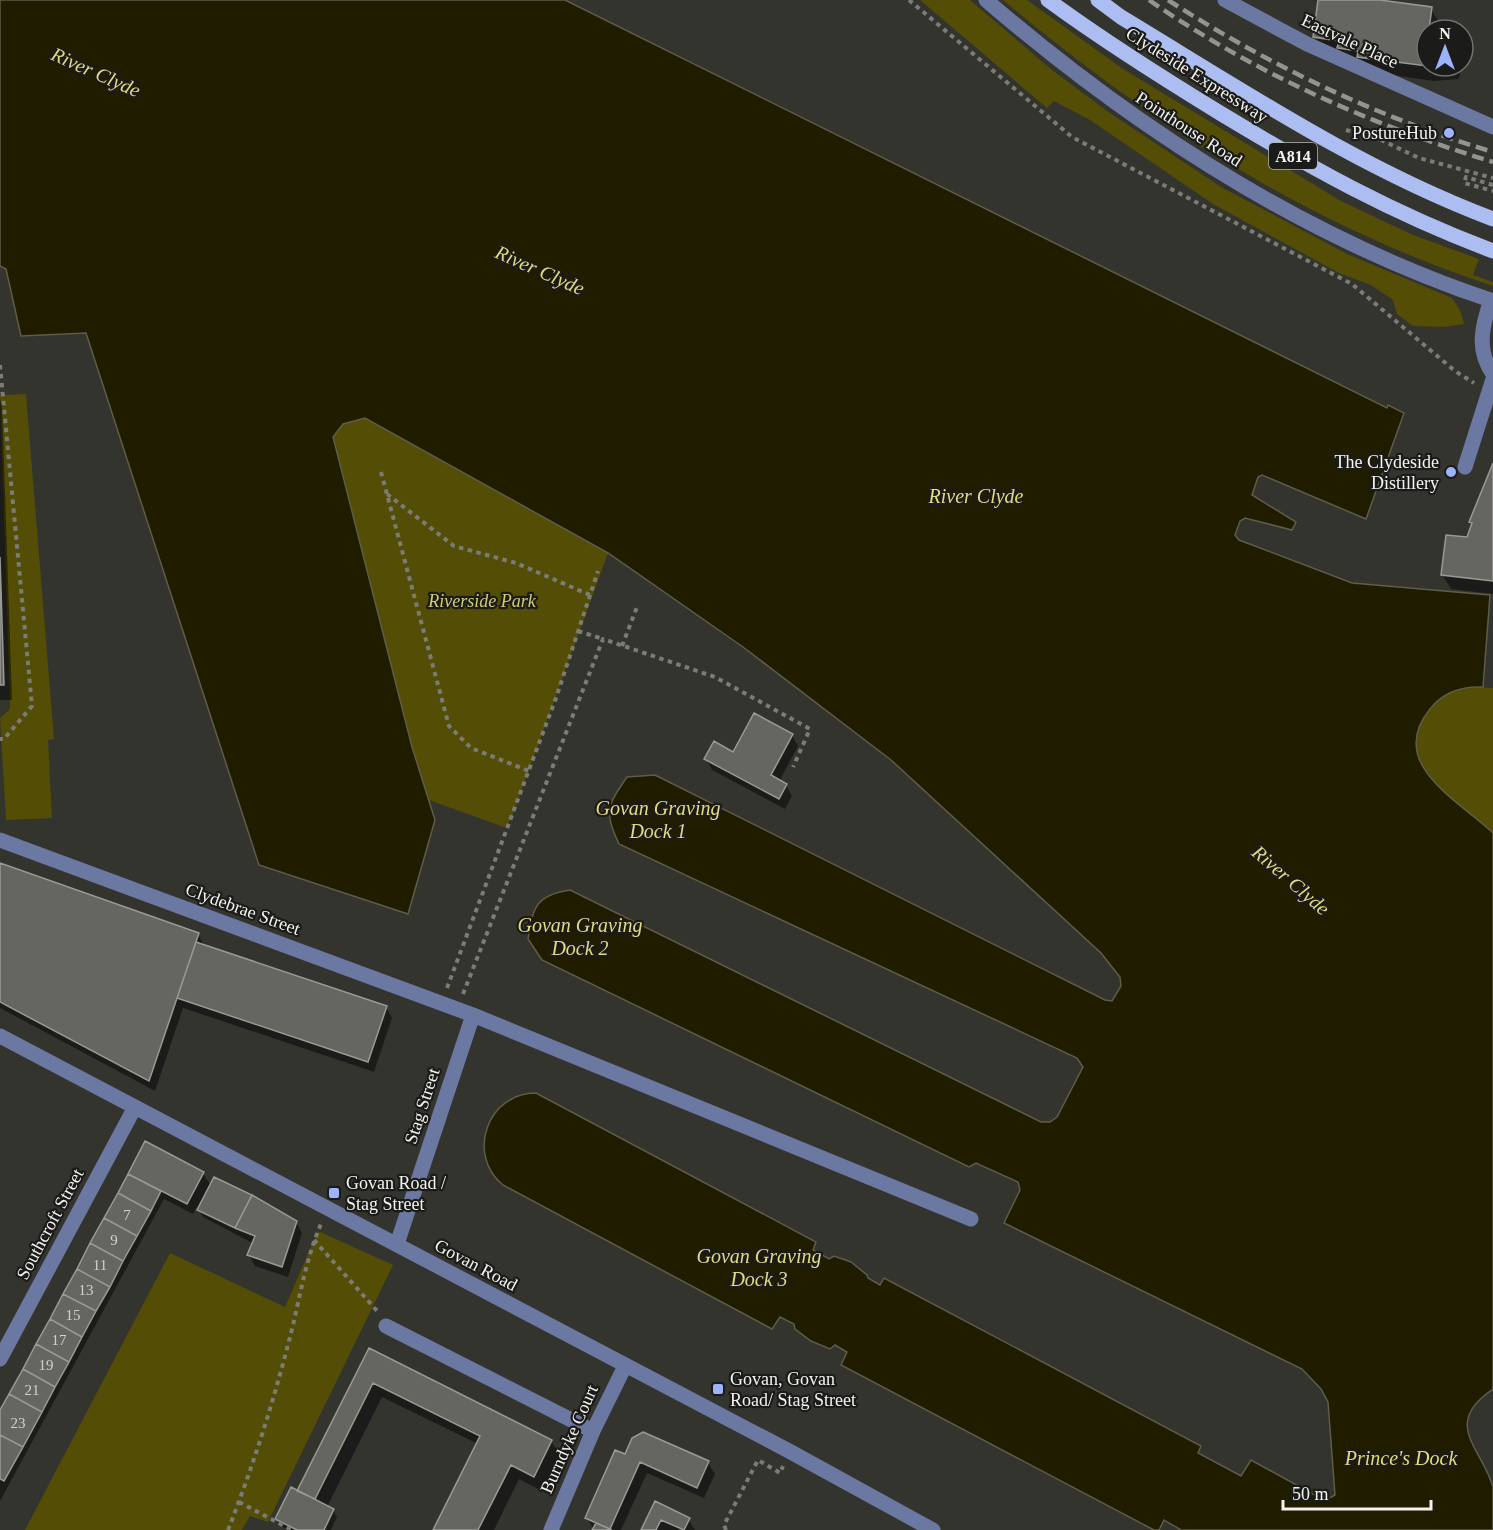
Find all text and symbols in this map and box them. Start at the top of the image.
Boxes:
street label: Eastvale Place [1298,10,1402,72]
north arrow [1415,18,1475,78]
street label: Clydeside Expressway [1122,23,1272,127]
text: N [1439,25,1451,42]
water label: River Clyde [47,42,144,102]
street label: Pointhouse Road [1132,87,1246,171]
place label: PostureHub [1352,123,1437,143]
marker: PostureHub [1442,126,1456,140]
road number: A814 [1269,143,1317,169]
water label: River Clyde [491,240,588,300]
place label: The Clydeside Distillery [1335,452,1439,493]
marker: The Clydeside Distillery [1444,465,1458,479]
water label: River Clyde [928,485,1024,508]
park label: Riverside Park [427,591,537,611]
water label: Govan Graving Dock 1 [596,797,720,842]
water label: River Clyde [1247,840,1334,920]
street label: Clydebrae Street [183,879,303,939]
water label: Govan Graving Dock 2 [518,914,642,959]
street label: Stag Street [400,1066,444,1146]
street label: Southcroft Street [12,1165,88,1283]
place label: Govan Road / Stag Street [346,1173,446,1214]
marker: Govan Road / Stag Street [327,1186,341,1200]
house number: 7 [123,1207,131,1223]
house number: 9 [110,1232,118,1248]
street label: Govan Road [431,1235,521,1295]
water label: Govan Graving Dock 3 [697,1245,821,1290]
house number: 11 [93,1257,107,1273]
house number: 13 [79,1282,94,1298]
house number: 15 [66,1307,81,1323]
house number: 17 [52,1332,67,1348]
house number: 19 [39,1357,54,1373]
place label: Govan, Govan Road/ Stag Street [730,1369,856,1410]
house number: 21 [25,1382,40,1398]
street label: Burndyke Court [536,1382,602,1496]
marker: Govan, Govan Road/ Stag Street [711,1382,725,1396]
house number: 23 [11,1415,26,1431]
water label: Prince's Dock [1344,1447,1458,1469]
scale bar [1283,1473,1432,1511]
text: 50 m [1292,1484,1329,1504]

